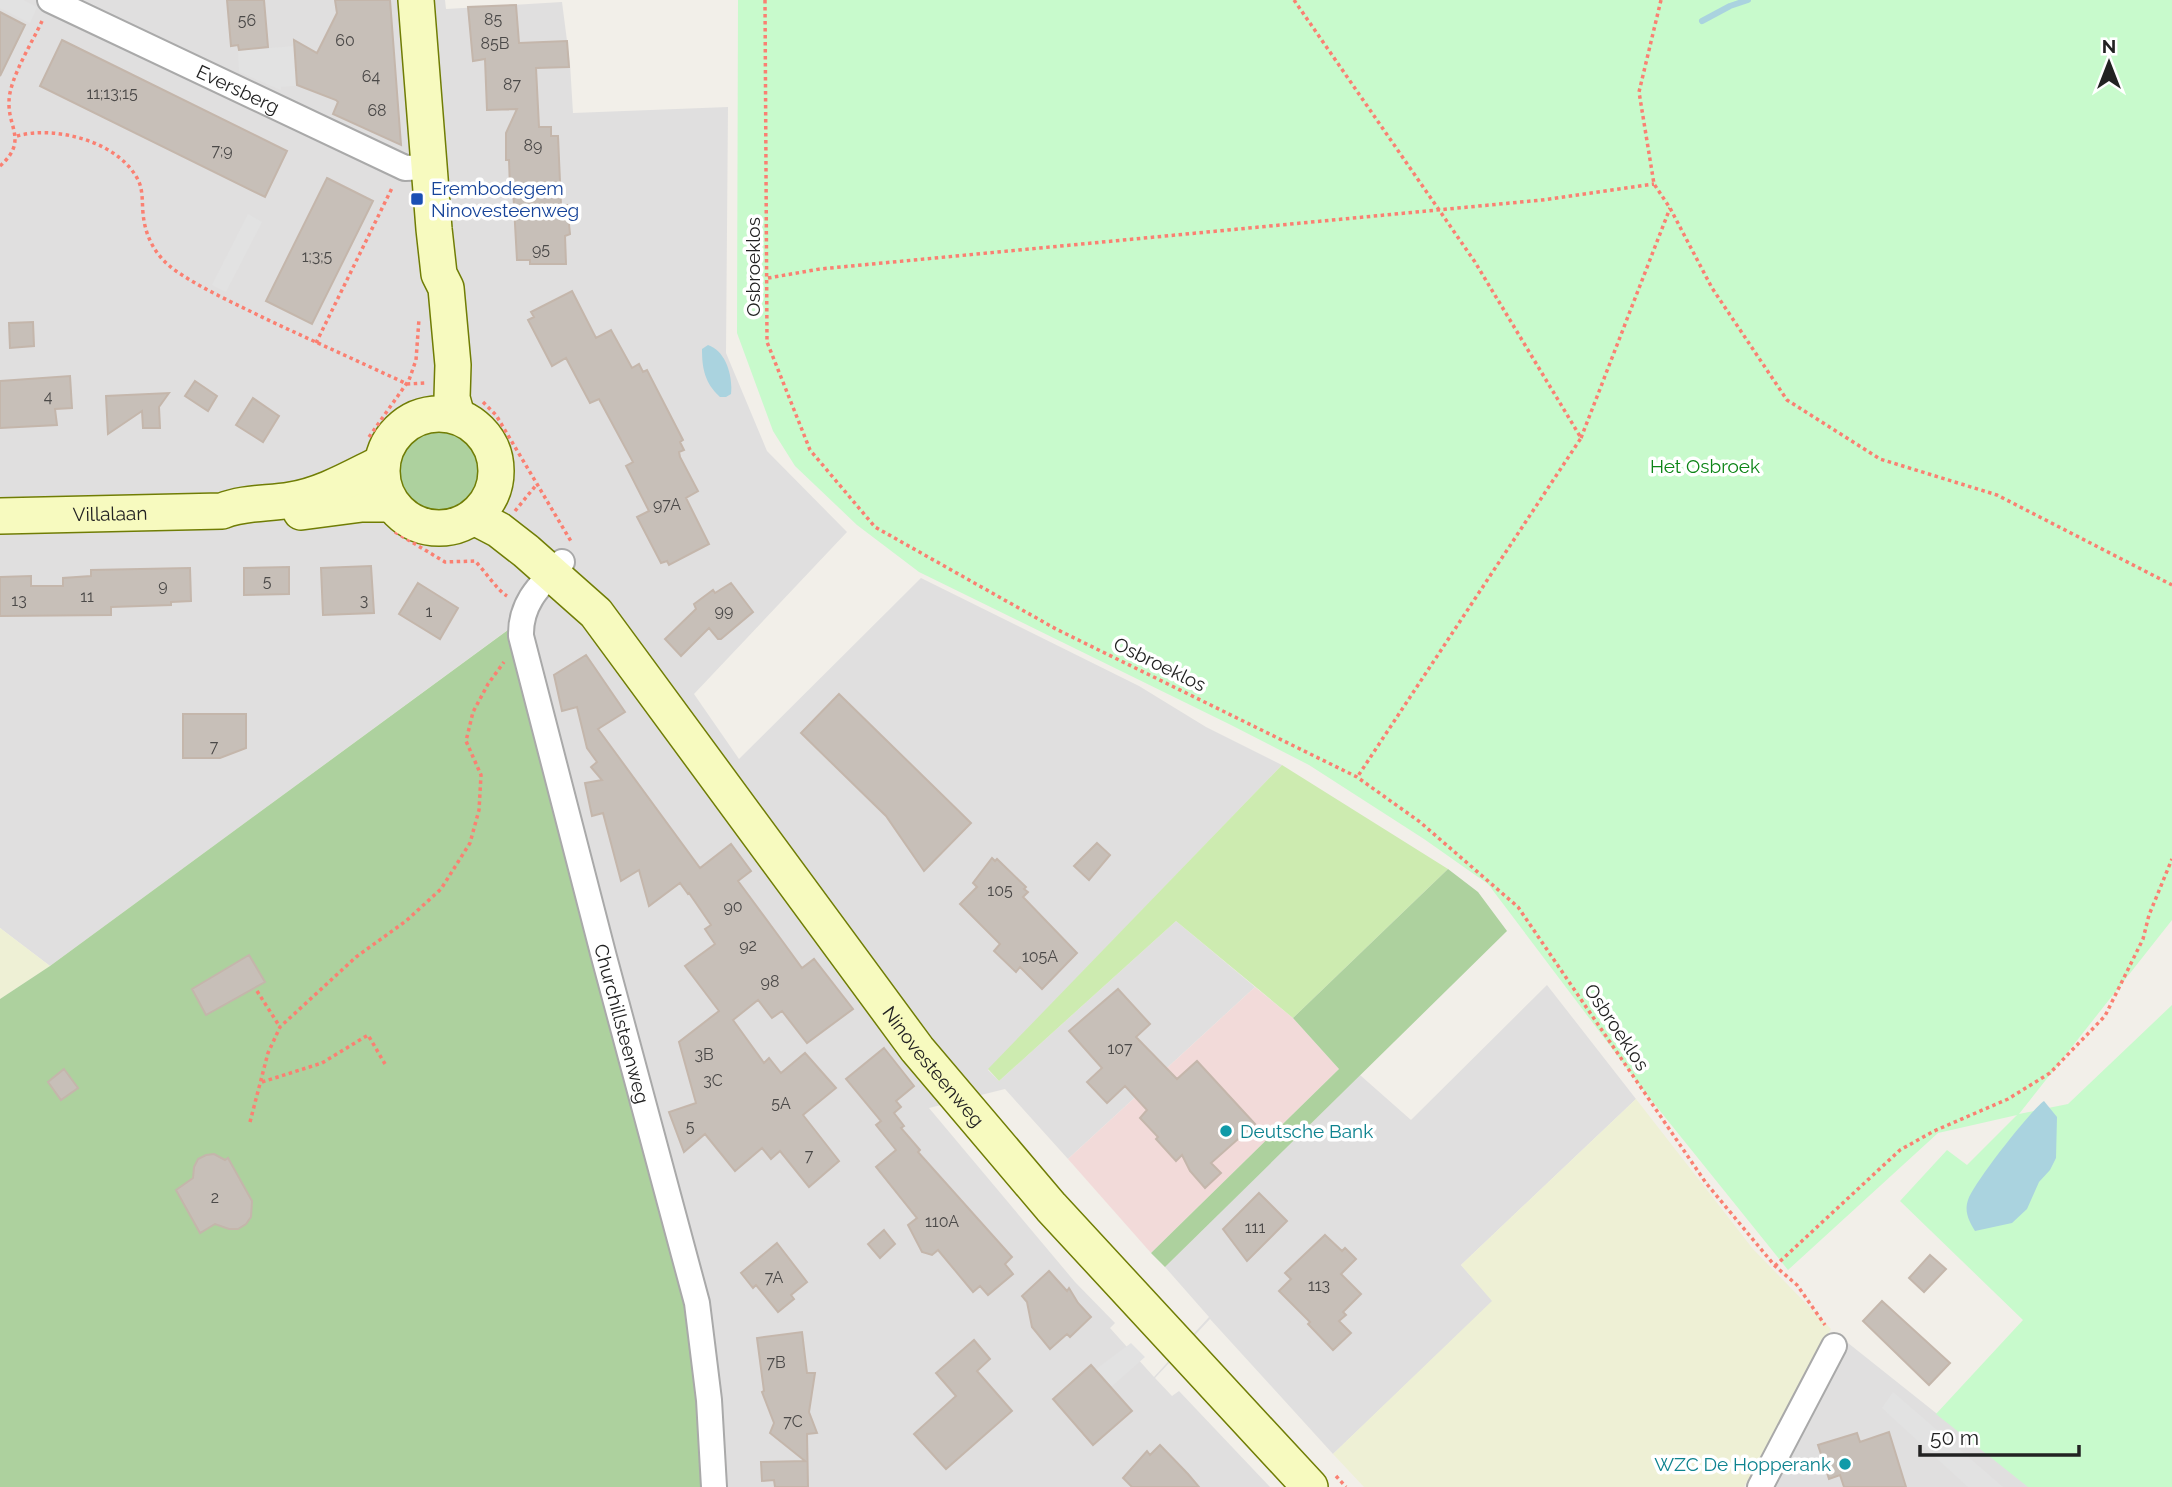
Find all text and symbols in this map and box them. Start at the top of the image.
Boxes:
house number: 85 [484,10,502,29]
house number: 56 [238,11,256,30]
north arrow [2074,28,2144,98]
house number: 60 [335,31,355,50]
house number: 85B [481,34,509,53]
text: N [2102,35,2116,57]
street label: Eversberg [193,60,283,118]
house number: 64 [362,67,380,86]
house number: 87 [503,75,521,94]
house number: 11;13;15 [86,84,138,103]
house number: 68 [367,101,387,120]
house number: 89 [524,136,542,155]
house number: 7;9 [211,141,233,160]
place label: Erembodegem Ninovesteenweg [431,177,579,221]
marker: Erembodegem Ninovesteenweg [409,191,425,207]
street label: Osbroeklos [742,217,764,317]
house number: 95 [532,240,550,259]
house number: 1;3;5 [302,247,333,266]
house number: 4 [44,387,53,406]
park label: Het Osbroek [1650,455,1760,477]
house number: 97A [653,495,681,514]
street label: Villalaan [72,502,148,525]
house number: 5 [263,572,272,591]
house number: 9 [158,576,168,595]
house number: 11 [80,587,94,606]
house number: 13 [11,591,27,610]
house number: 3 [360,591,368,610]
house number: 99 [715,601,733,620]
house number: 1 [426,602,433,621]
street label: Osbroeklos [1110,632,1210,696]
house number: 7 [210,737,219,756]
house number: 105 [987,881,1013,900]
house number: 90 [723,897,743,916]
house number: 92 [739,936,757,955]
street label: Churchillsteenweg [590,942,654,1106]
house number: 105A [1022,947,1058,966]
house number: 98 [761,972,779,991]
street label: Osbroeklos [1580,980,1654,1074]
street label: Ninovesteenweg [878,1002,989,1131]
house number: 107 [1107,1039,1133,1058]
house number: 3B [694,1045,714,1064]
house number: 3C [703,1071,723,1090]
house number: 5A [771,1094,791,1113]
house number: 5 [686,1117,695,1136]
place label: Deutsche Bank [1240,1120,1373,1142]
marker: Deutsche Bank [1218,1123,1234,1139]
house number: 7 [805,1146,814,1165]
house number: 2 [211,1188,219,1207]
house number: 110A [925,1212,959,1231]
house number: 111 [1245,1218,1265,1237]
house number: 7A [765,1268,784,1287]
house number: 113 [1308,1276,1330,1295]
house number: 7B [766,1353,786,1372]
house number: 7C [783,1412,803,1431]
scale bar [1920,1414,2079,1458]
text: 50 m [1930,1425,1979,1450]
place label: WZC De Hopperank [1654,1453,1831,1475]
marker: WZC De Hopperank [1837,1456,1853,1472]

